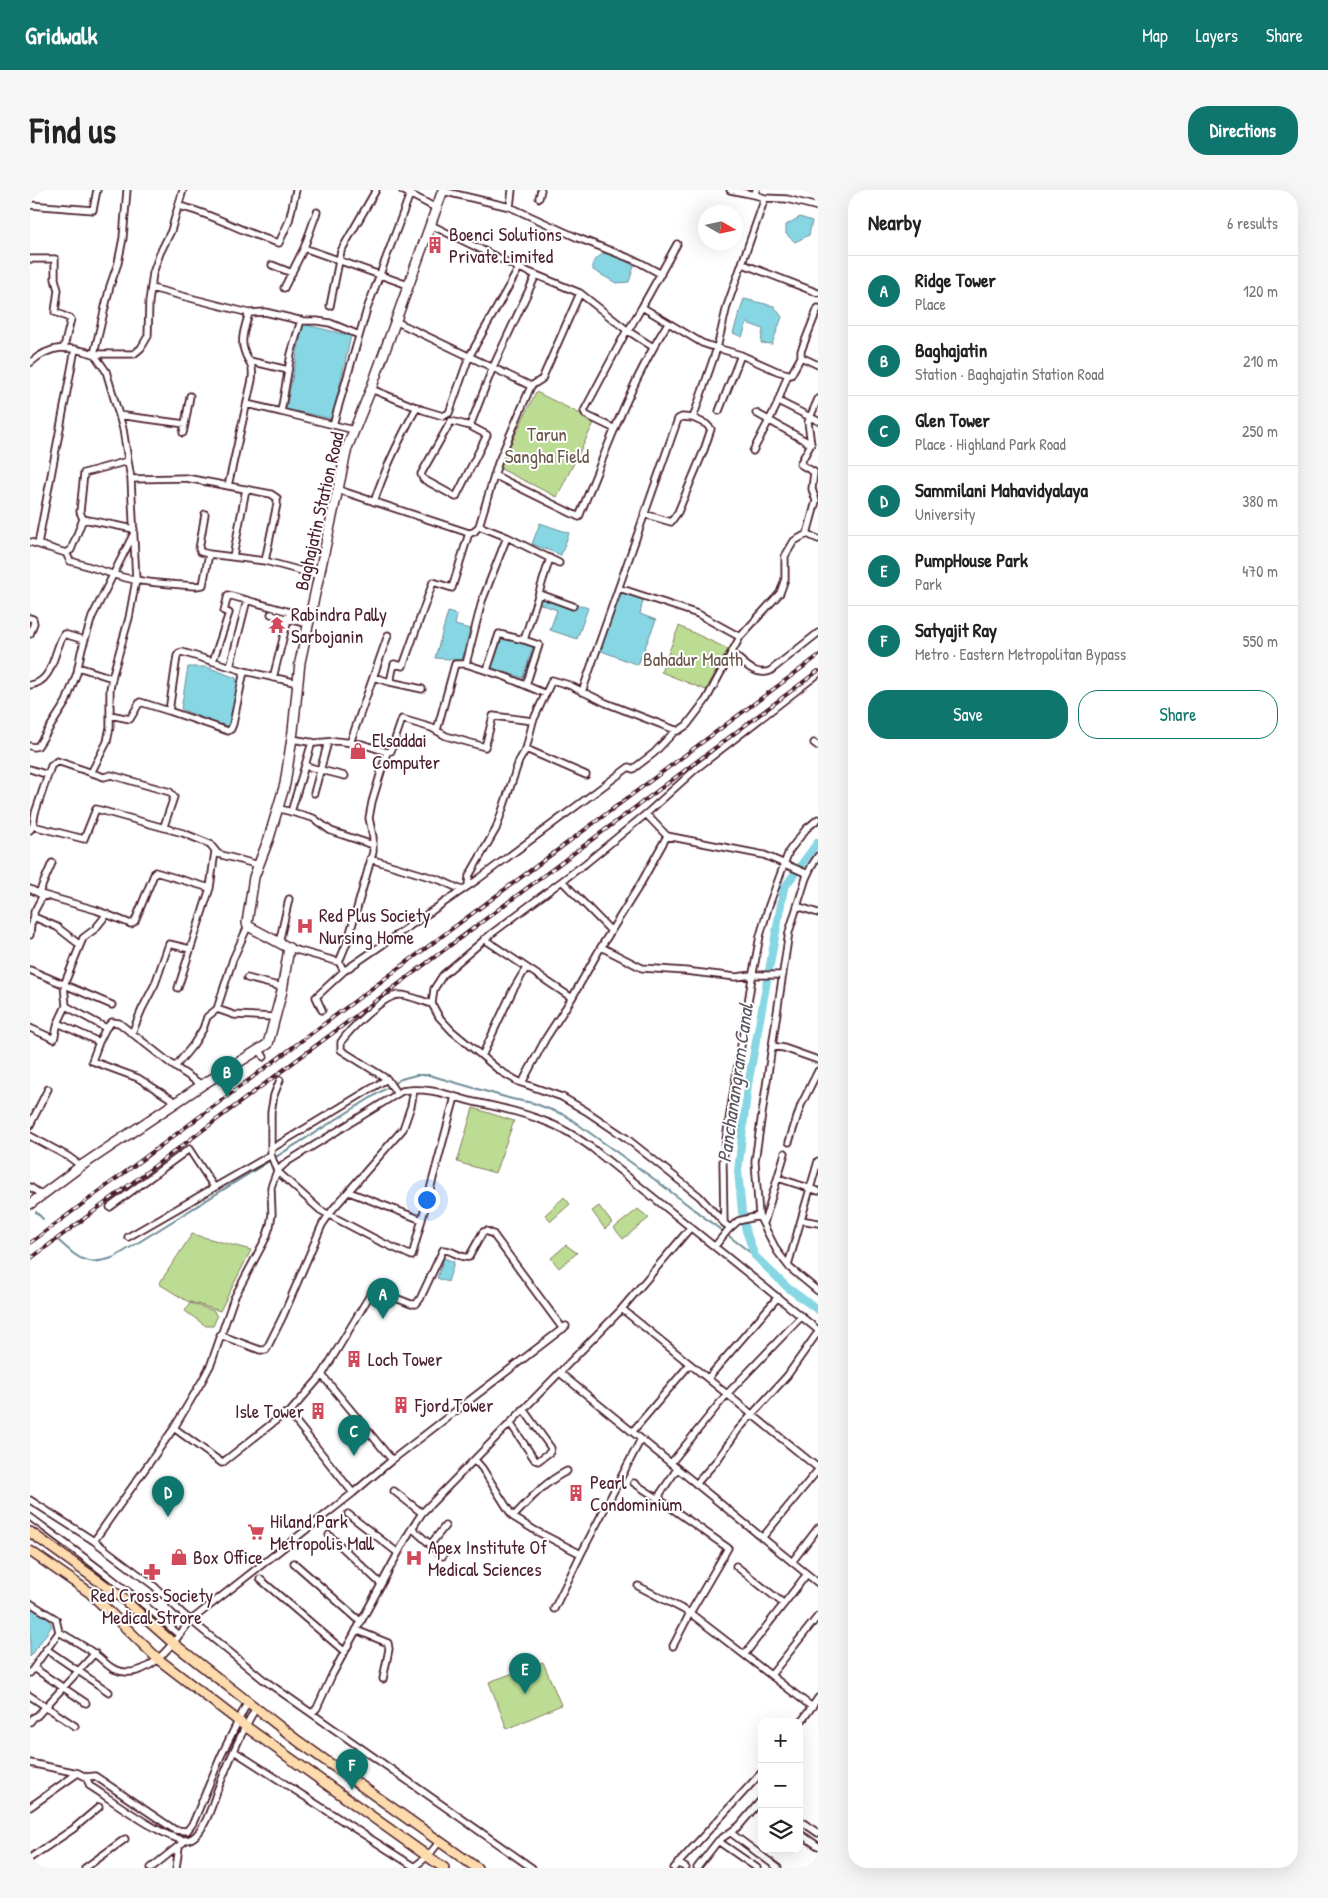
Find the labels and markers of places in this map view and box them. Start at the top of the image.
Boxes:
place label: Boenci Solutions Private Limited [449,221,562,269]
building icon: Boenci Solutions Private Limited [425,235,445,255]
place label: Rabindra Pally Sarbojanin [291,601,387,649]
temple icon: Rabindra Pally Sarbojanin [267,615,287,635]
place label: Elsaddai Computer [372,727,441,775]
shop icon: Elsaddai Computer [348,741,368,761]
place label: Red Plus Society Nursing Home [319,902,431,950]
hospital icon: Red Plus Society Nursing Home [295,916,315,936]
pin: B [211,1056,243,1097]
pin: A [367,1278,399,1319]
place label: Loch Tower [368,1346,443,1372]
building icon: Loch Tower [344,1349,364,1369]
place label: Fjord Tower [414,1392,494,1418]
building icon: Fjord Tower [391,1395,411,1415]
place label: Isle Tower [235,1398,305,1424]
building icon: Isle Tower [308,1401,328,1421]
pin: C [338,1415,370,1456]
place label: Pearl Condominium [590,1469,682,1517]
pin: D [152,1476,184,1517]
building icon: Pearl Condominium [566,1483,586,1503]
place label: Hiland Park Metropolis Mall [270,1508,375,1556]
supermarket icon: Hiland Park Metropolis Mall [246,1522,266,1542]
place label: Apex Institute Of Medical Sciences [428,1534,547,1582]
place label: Box Office [193,1544,263,1570]
shop icon: Box Office [169,1547,189,1567]
hospital icon: Apex Institute Of Medical Sciences [404,1548,424,1568]
pharmacy icon: Red Cross Society Medical Strore [142,1562,162,1582]
place label: Red Cross Society Medical Strore [91,1582,213,1630]
pin: E [509,1653,541,1694]
pin: F [336,1749,368,1790]

